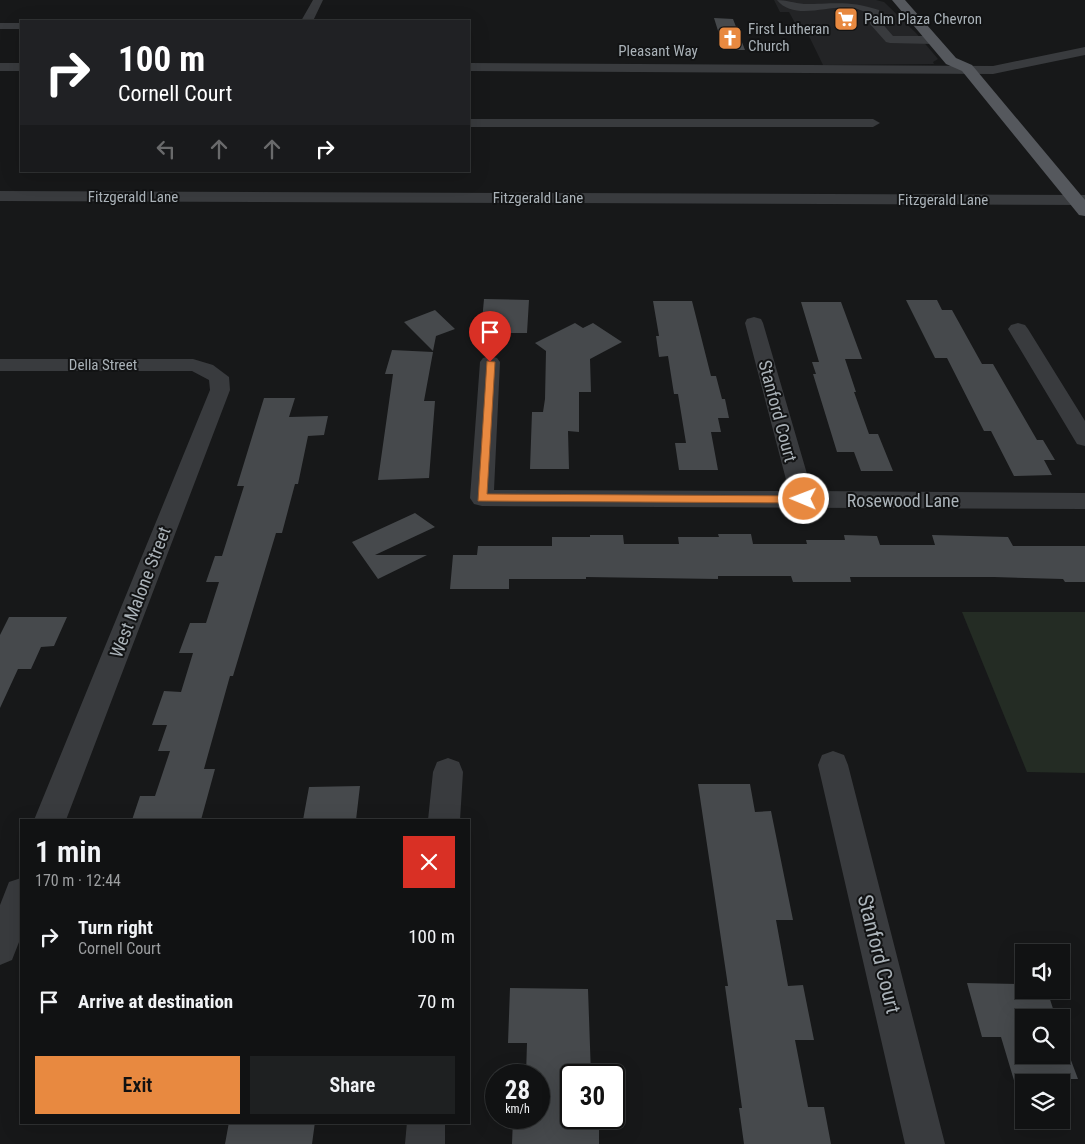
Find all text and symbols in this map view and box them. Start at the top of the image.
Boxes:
supermarket icon: Palm Plaza Chevron [833,6,859,32]
place label: Palm Plaza Chevron [864,10,982,28]
place label: First Lutheran Church [748,20,829,55]
church icon: First Lutheran Church [717,25,743,51]
text: 100 m [118,39,205,80]
icon: right [35,40,100,105]
street label: Pleasant Way [618,42,698,60]
text: Cornell Court [118,81,232,106]
icon: left [152,135,180,163]
icon: ahead [205,135,233,163]
icon: ahead [258,135,286,163]
icon: right [311,135,339,163]
street label: Fitzgerald Lane [88,188,178,206]
street label: Fitzgerald Lane [493,189,583,207]
street label: Fitzgerald Lane [898,191,988,209]
pin [469,311,511,362]
icon: arrive [476,318,504,346]
street label: Della Street [69,356,137,374]
street label: Stanford Court [754,358,802,464]
position arrow [777,472,829,524]
street label: Rosewood Lane [847,490,959,511]
street label: West Malone Street [105,524,175,660]
text: 1 min [35,834,101,869]
button: close [403,836,455,888]
text: 170 m · 12:44 [35,871,121,890]
street label: Stanford Court [853,892,905,1016]
text: Turn right [78,916,153,939]
icon: right [35,923,63,951]
text: 100 m [408,925,455,948]
text: Cornell Court [78,939,161,958]
map controls [1015,944,1070,1129]
button: sound [1015,944,1070,999]
icon: arrive [35,988,63,1016]
text: Arrive at destination [78,990,233,1013]
text: 70 m [418,990,455,1013]
button: search [1015,1009,1070,1064]
button: Exit [35,1056,240,1114]
button: Share [250,1056,455,1114]
speed limit sign: 30 [560,1064,625,1129]
button: layers [1015,1074,1070,1129]
text: 28 [505,1076,530,1105]
text: km/h [505,1102,530,1116]

